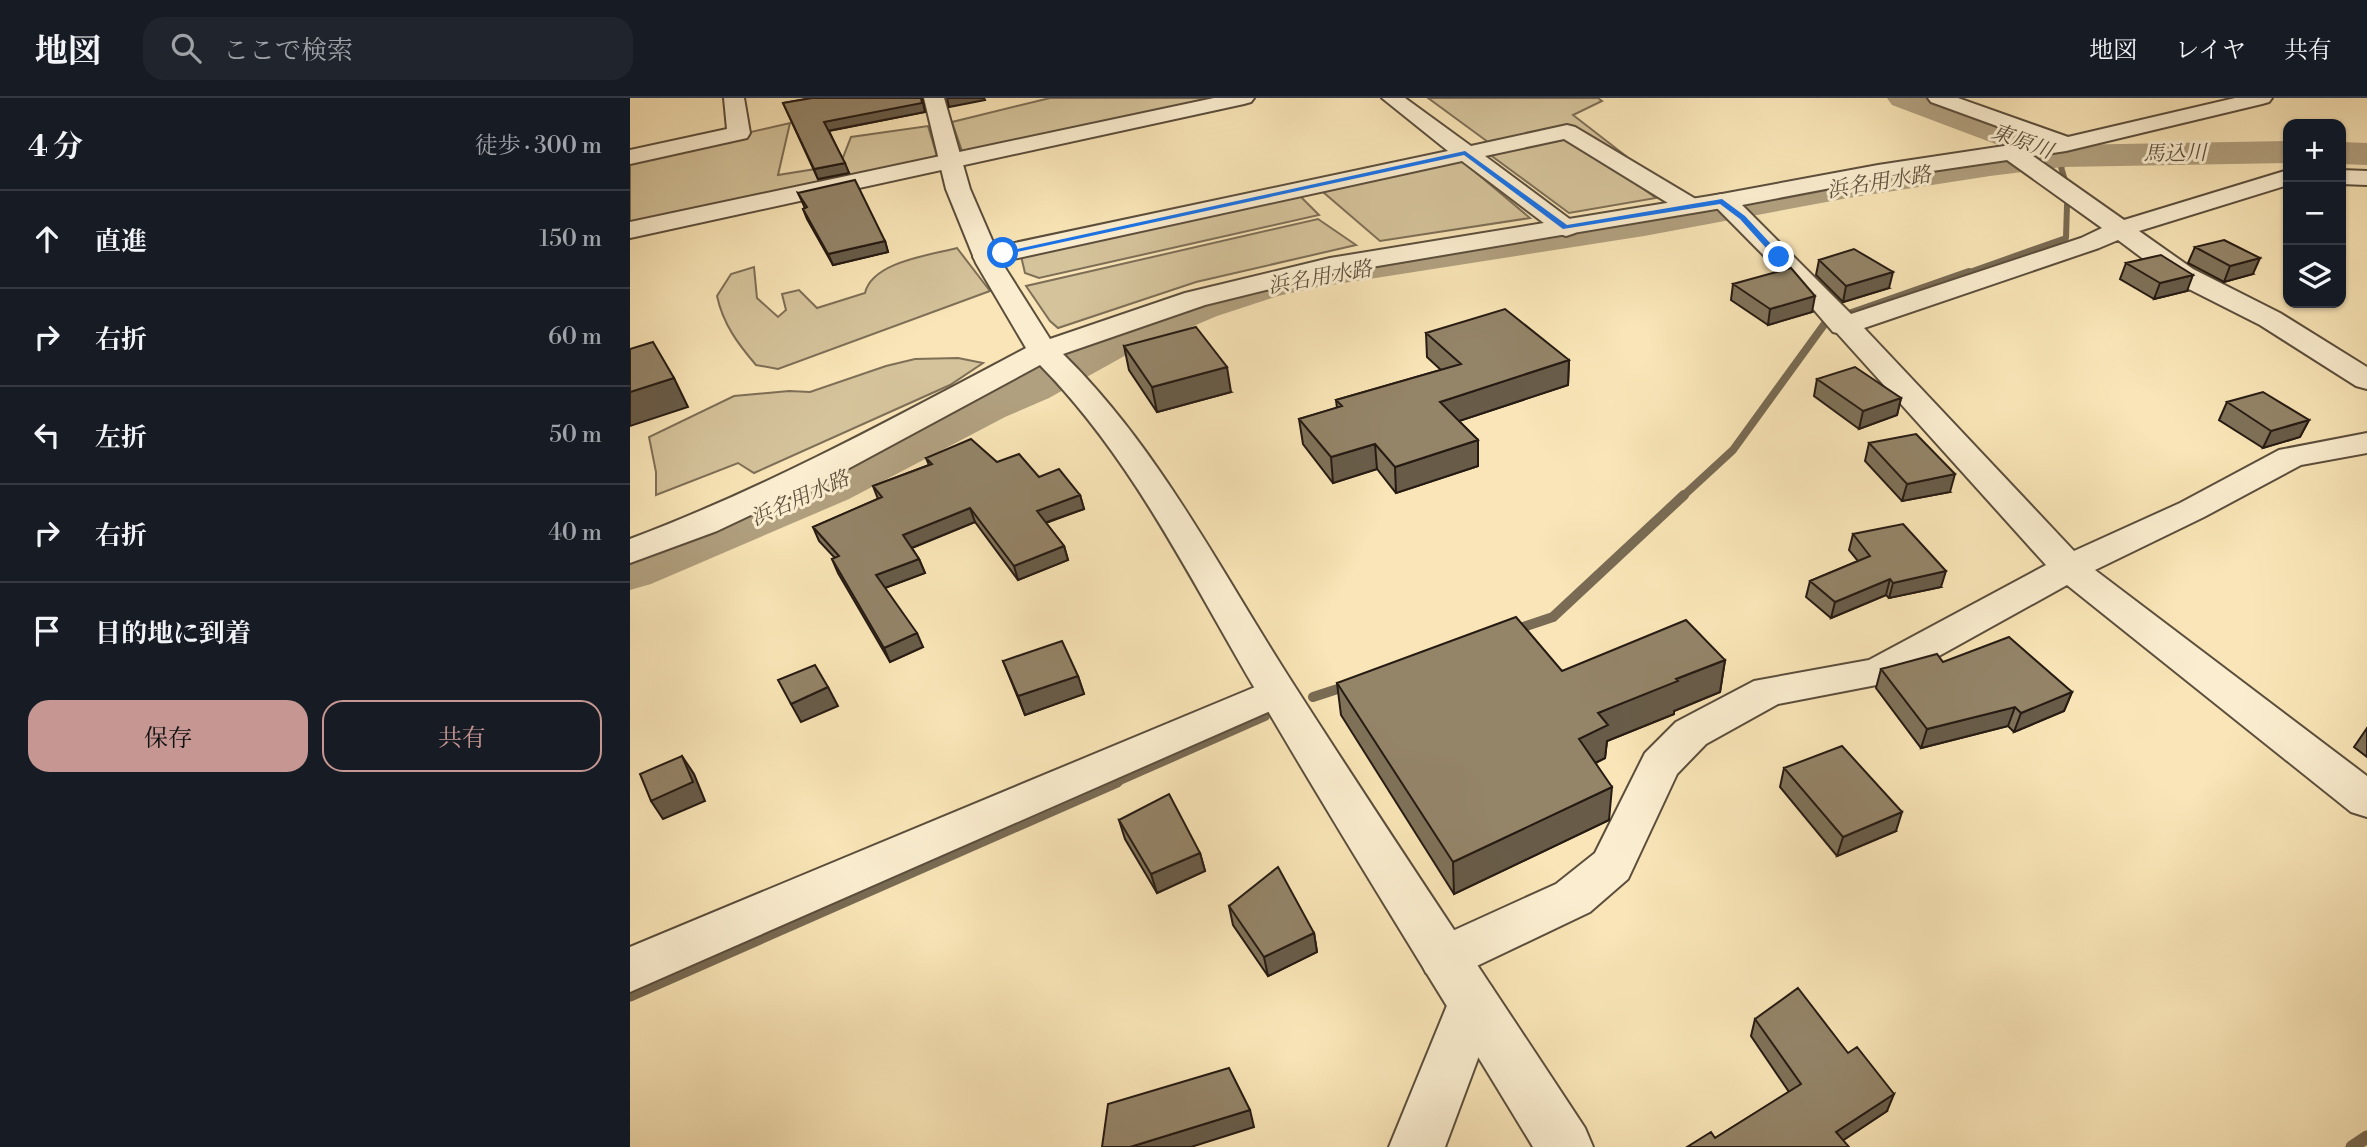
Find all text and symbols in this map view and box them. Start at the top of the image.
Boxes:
search box [143,17,633,80]
icon: search [167,29,205,67]
text: 地図 [35,32,101,73]
text: ここで検索 [223,35,353,67]
text: 地図 [2089,36,2137,66]
text: レイヤ [2175,36,2246,66]
text: 共有 [2284,36,2332,66]
water label: 東原川 [1988,119,2058,166]
map controls [2283,119,2346,308]
button: + [2283,119,2346,182]
text: 4 分 [28,128,83,166]
text: 徒歩 · 300 m [475,132,602,160]
water label: 馬込川 [2143,140,2209,168]
water label: 浜名用水路 [1825,162,1935,204]
button: − [2283,182,2346,245]
icon: ahead [28,220,66,258]
text: 150 m [539,225,602,253]
text: 直進 [95,226,147,258]
route start [987,237,1018,268]
route end [1763,241,1794,272]
button: layers [2283,245,2346,308]
water label: 浜名用水路 [1266,256,1376,300]
icon: right [28,318,66,356]
text: 60 m [548,323,602,351]
text: 右折 [95,324,147,356]
icon: left [28,416,66,454]
text: 50 m [549,421,602,449]
text: 左折 [95,422,147,454]
water label: 浜名用水路 [747,465,855,532]
icon: right [28,514,66,552]
text: 40 m [548,519,602,547]
text: 右折 [95,520,147,552]
icon: arrive [28,612,66,650]
text: 目的地に到着 [95,618,251,650]
button: 保存 [28,700,308,772]
button: 共有 [322,700,602,772]

